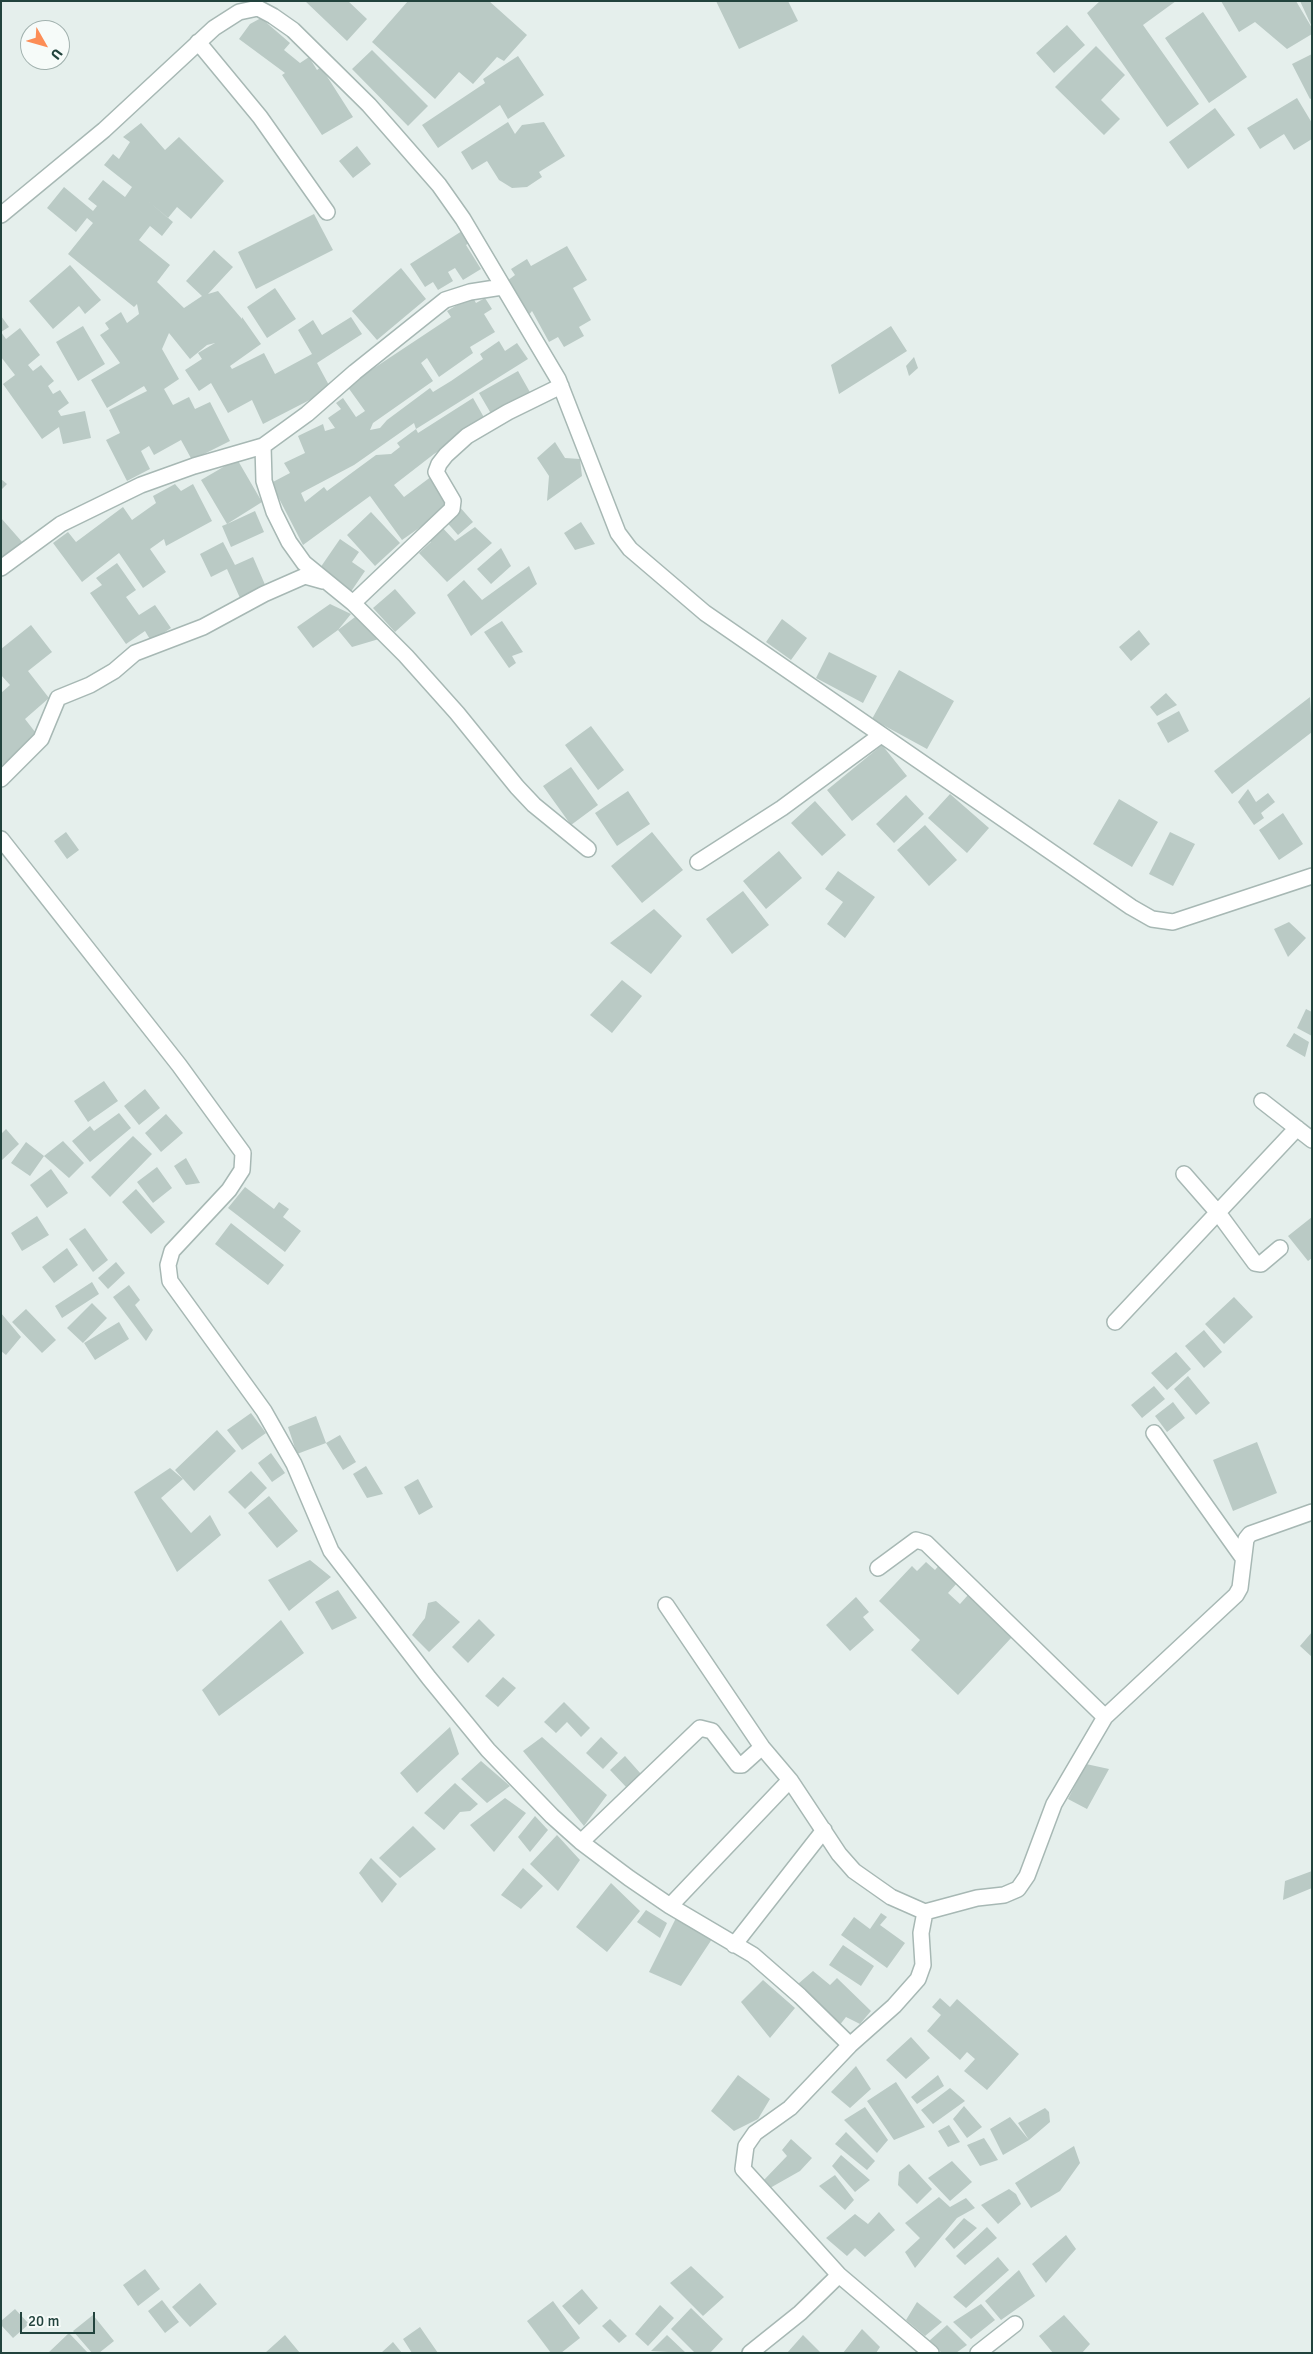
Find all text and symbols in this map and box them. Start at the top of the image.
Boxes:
north arrow [20,20,70,70]
text: U [47,45,66,63]
scale bar [22,2302,98,2334]
text: 20 m [28,2312,59,2330]

